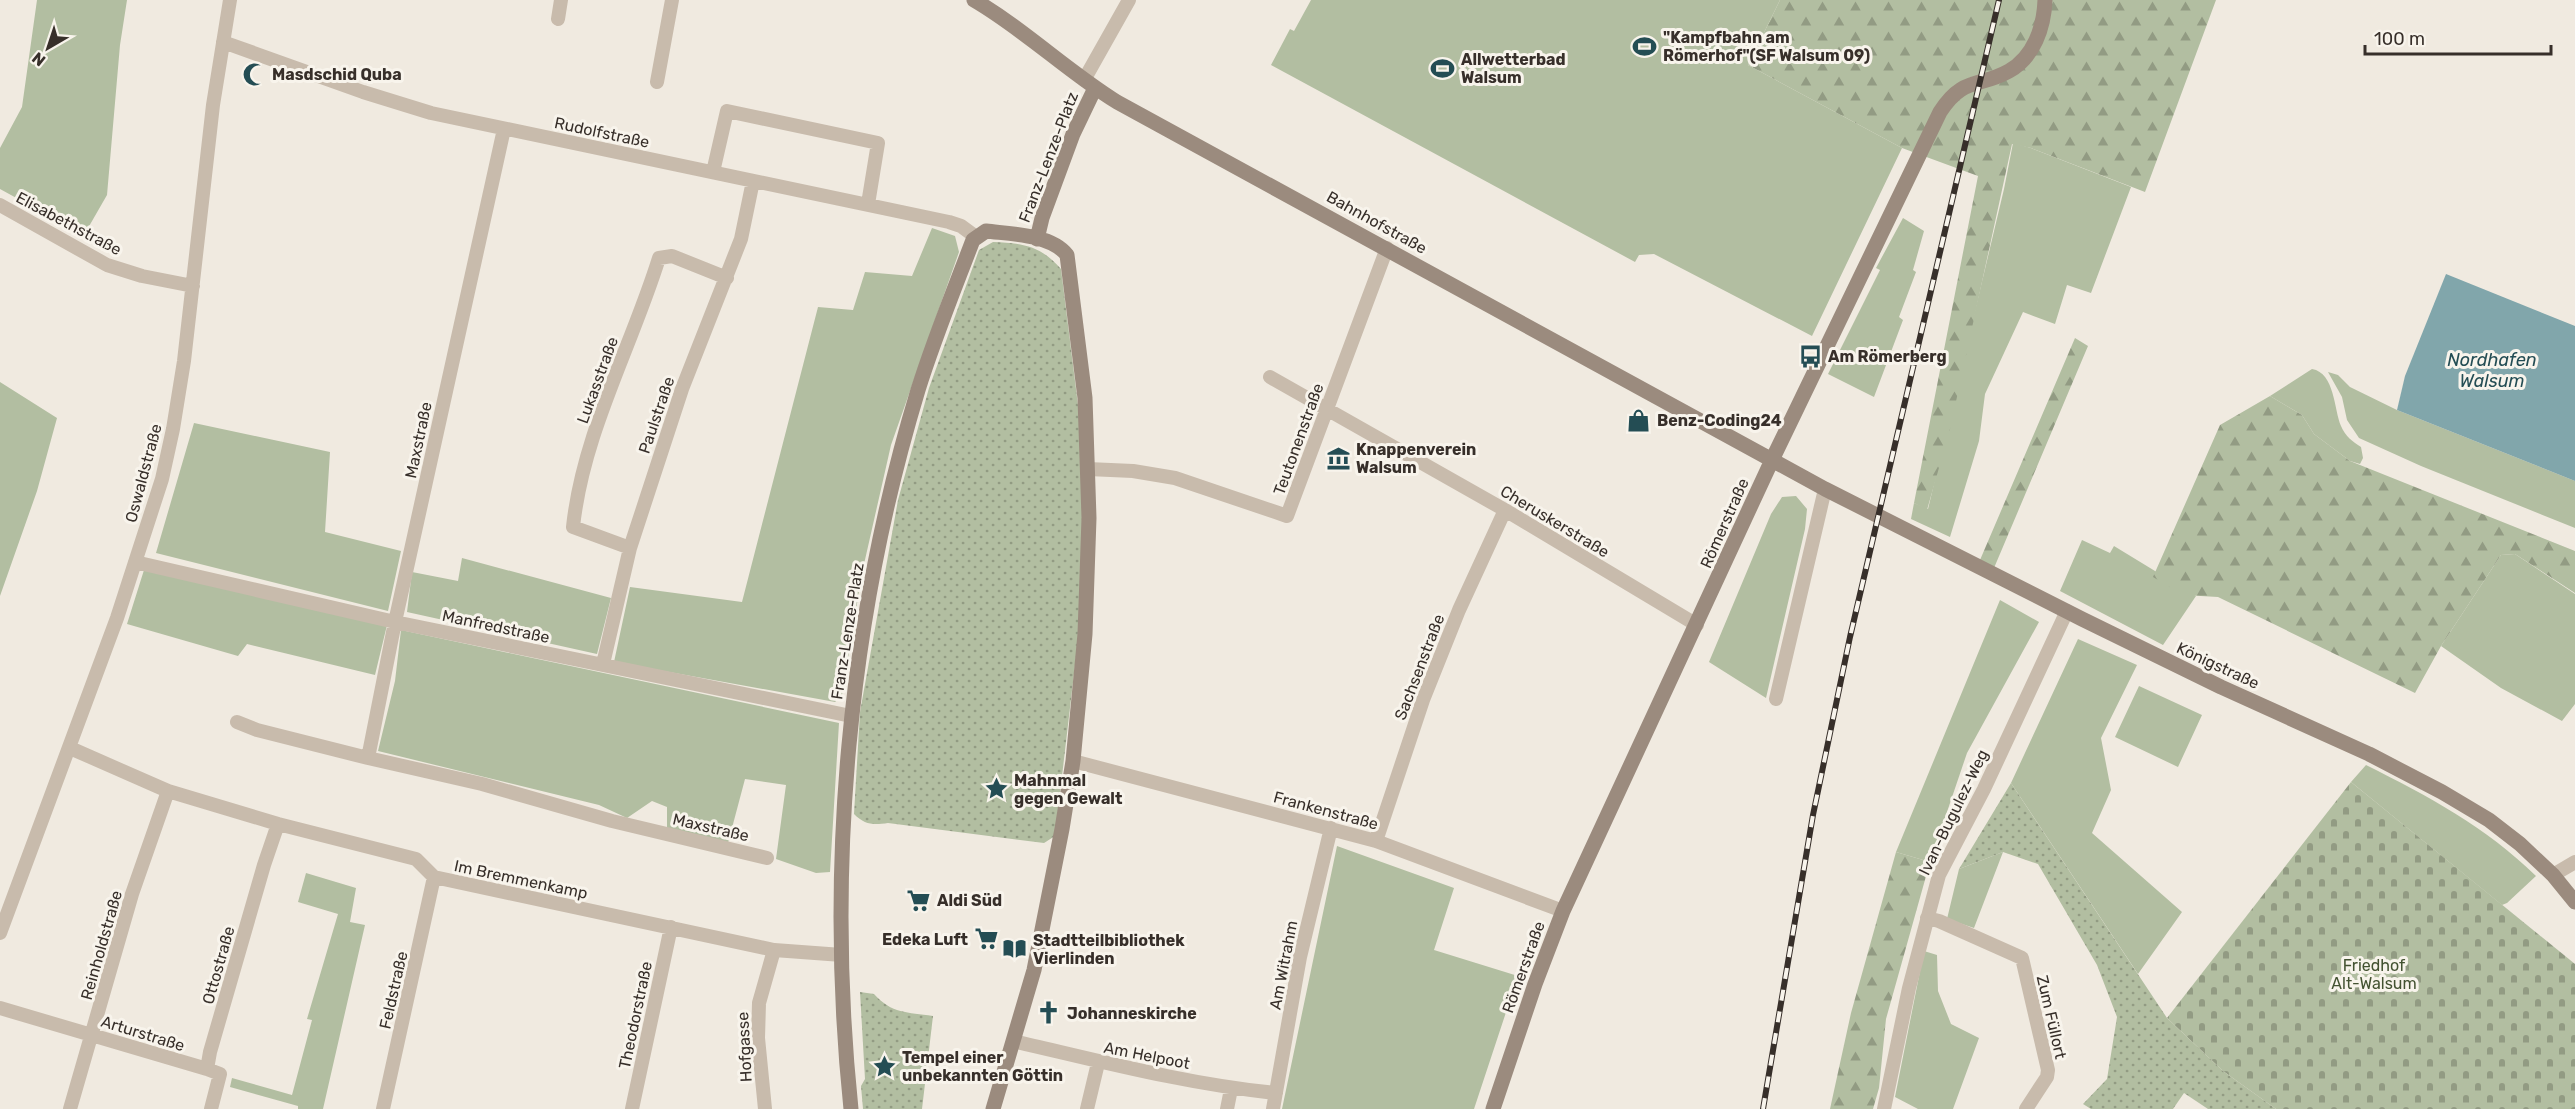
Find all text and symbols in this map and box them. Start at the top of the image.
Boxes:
north arrow [18,18,78,78]
scale bar [2365,18,2551,56]
place label: "Kampfbahn am Römerhof"(SF Walsum 09) [1663,28,1870,65]
text: 100 m [2374,28,2425,50]
sports icon: "Kampfbahn am Römerhof"(SF Walsum 09) [1632,33,1658,59]
text: N [28,48,49,70]
place label: Allwetterbad Walsum [1461,50,1566,87]
sports icon: Allwetterbad Walsum [1430,55,1456,81]
mosque icon: Masdschid Quba [241,61,267,87]
place label: Masdschid Quba [272,65,402,84]
street label: Franz-Lenze-Platz [1015,89,1082,225]
street label: Rudolfstraße [553,113,651,152]
street label: Bahnhofstraße [1323,187,1430,258]
street label: Elisabethstraße [13,188,125,259]
street label: Lukasstraße [573,334,622,426]
bus stop icon: Am Römerberg [1797,343,1823,369]
place label: Am Römerberg [1828,347,1947,366]
water label: Nordhafen Walsum [2447,349,2537,392]
street label: Paulstraße [634,374,678,456]
street label: Teutonenstraße [1269,381,1328,498]
street label: Maxstraße [401,400,436,480]
shop icon: Benz-Coding24 [1626,407,1652,433]
place label: Benz-Coding24 [1657,411,1782,430]
street label: Oswaldstraße [121,422,166,524]
place label: Knappenverein Walsum [1356,440,1476,477]
museum icon: Knappenverein Walsum [1325,445,1351,471]
street label: Römerstraße [1696,475,1753,571]
street label: Cheruskerstraße [1497,481,1613,561]
street label: Franz-Lenze-Platz [827,561,868,701]
street label: Manfredstraße [440,606,551,647]
street label: Sachsenstraße [1391,612,1448,723]
street label: Königstraße [2173,638,2262,693]
street label: Ivan-Bugulez-Weg [1915,746,1992,878]
place label: Mahnmal gegen Gewalt [1014,771,1123,808]
place icon: Mahnmal gegen Gewalt [983,776,1009,802]
street label: Frankenstraße [1271,787,1380,834]
street label: Maxstraße [671,809,751,845]
street label: Im Bremmenkamp [452,856,589,903]
supermarket icon: Aldi Süd [906,887,932,913]
street label: Reinholdstraße [77,888,126,1002]
place label: Aldi Süd [937,891,1002,910]
street label: Am Witrahm [1266,919,1301,1011]
street label: Römerstraße [1498,919,1549,1016]
street label: Ottostraße [198,924,239,1006]
supermarket icon: Edeka Luft [973,926,999,952]
place label: Edeka Luft [882,930,969,949]
place label: Stadtteilbibliothek Vierlinden [1033,931,1185,968]
library icon: Stadtteilbibliothek Vierlinden [1002,936,1028,962]
street label: Feldstraße [375,949,412,1031]
park label: Friedhof Alt-Walsum [2331,956,2417,993]
street label: Theodorstraße [615,960,656,1070]
street label: Zum Füllort [2033,973,2070,1061]
church icon: Johanneskirche [1036,1000,1062,1026]
place label: Johanneskirche [1067,1004,1197,1023]
street label: Hofgasse [733,1011,756,1083]
street label: Arturstraße [99,1012,187,1055]
street label: Am Helpoot [1102,1038,1192,1073]
place label: Tempel einer unbekannten Göttin [902,1048,1063,1085]
place icon: Tempel einer unbekannten Göttin [871,1053,897,1079]

